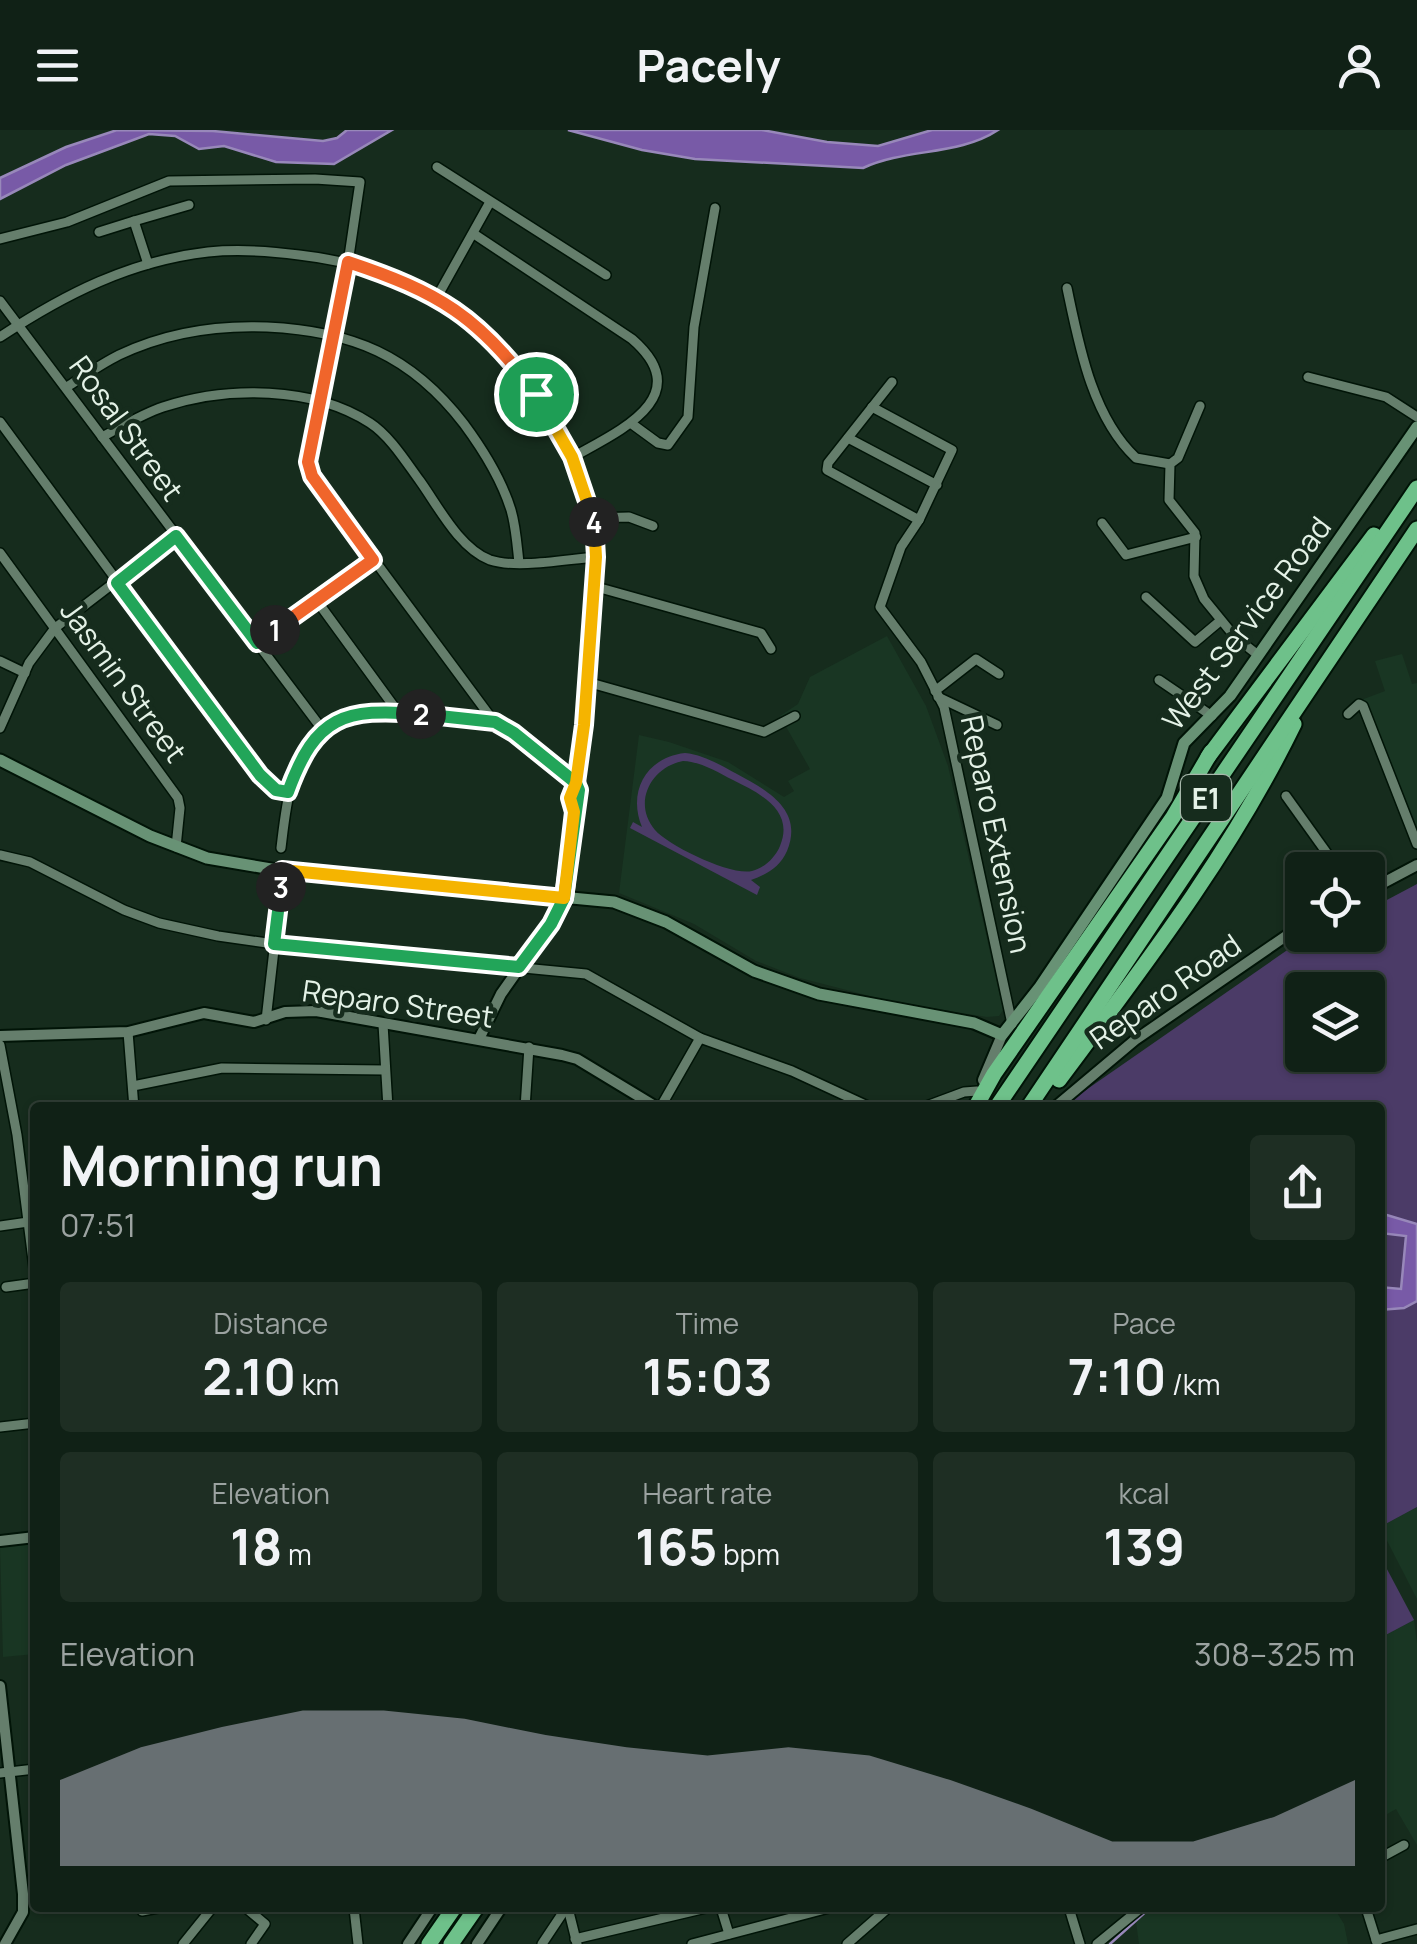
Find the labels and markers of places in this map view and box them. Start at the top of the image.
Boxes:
pin [494,352,579,437]
pin: 4 [569,497,619,547]
pin: 1 [250,605,300,655]
pin: 2 [396,689,446,739]
pin: 3 [256,862,306,912]

